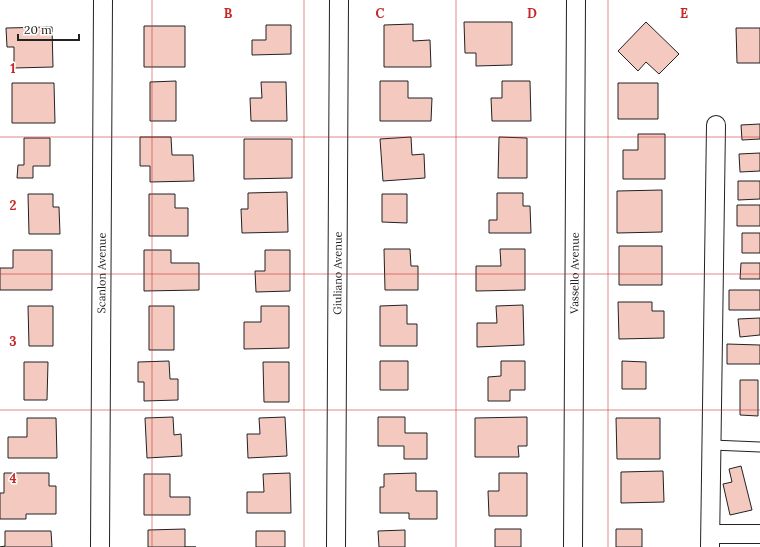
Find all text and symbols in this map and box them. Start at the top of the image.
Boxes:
text: B [224,5,233,22]
text: C [376,5,385,22]
text: D [527,5,537,22]
text: E [680,5,688,22]
scale bar [18,16,79,42]
text: 20 m [24,22,52,37]
text: 1 [10,60,16,77]
text: 2 [10,197,17,214]
street label: Giuliano Avenue [330,231,345,315]
street label: Scanlon Avenue [94,232,109,313]
street label: Vassello Avenue [567,232,582,315]
text: 3 [9,333,17,350]
text: 4 [9,470,17,487]

